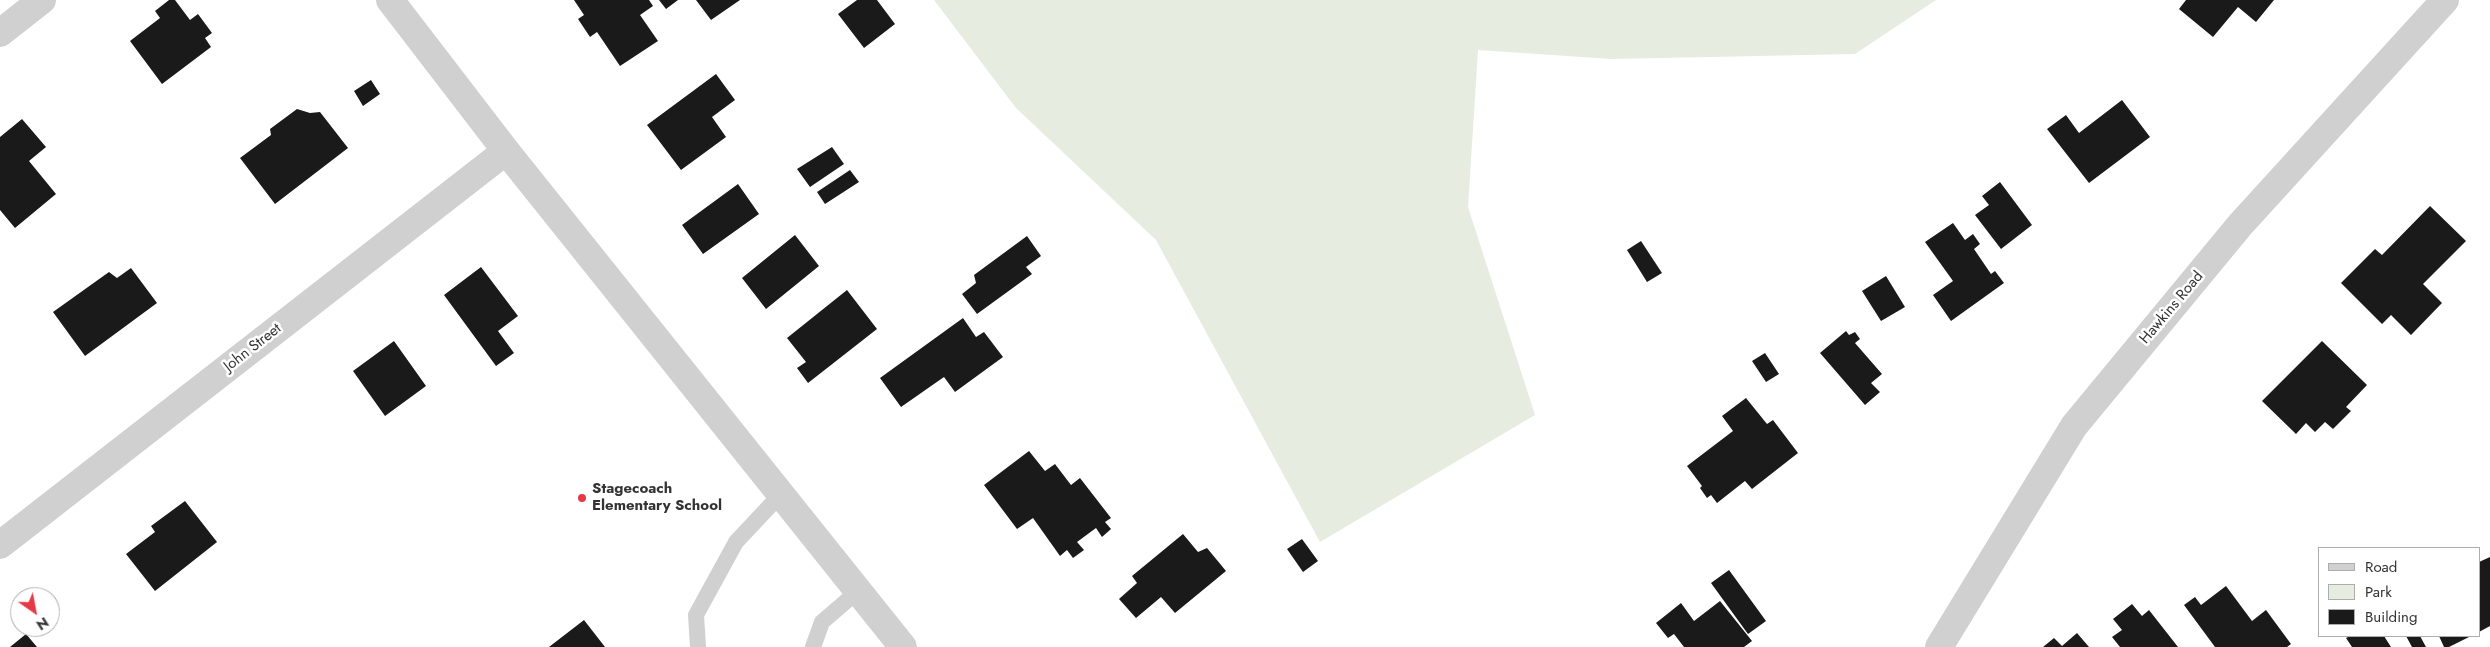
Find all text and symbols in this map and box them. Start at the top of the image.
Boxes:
street label: Hawkins Road [2136,268,2208,348]
street label: John Street [221,320,285,376]
place label: Stagecoach Elementary School [592,480,722,515]
marker: Stagecoach Elementary School [576,492,588,504]
legend [2318,547,2480,637]
text: Road [2365,556,2397,578]
text: Park [2365,581,2392,603]
north arrow [10,587,60,637]
text: Building [2365,606,2417,628]
text: N [33,612,53,635]

